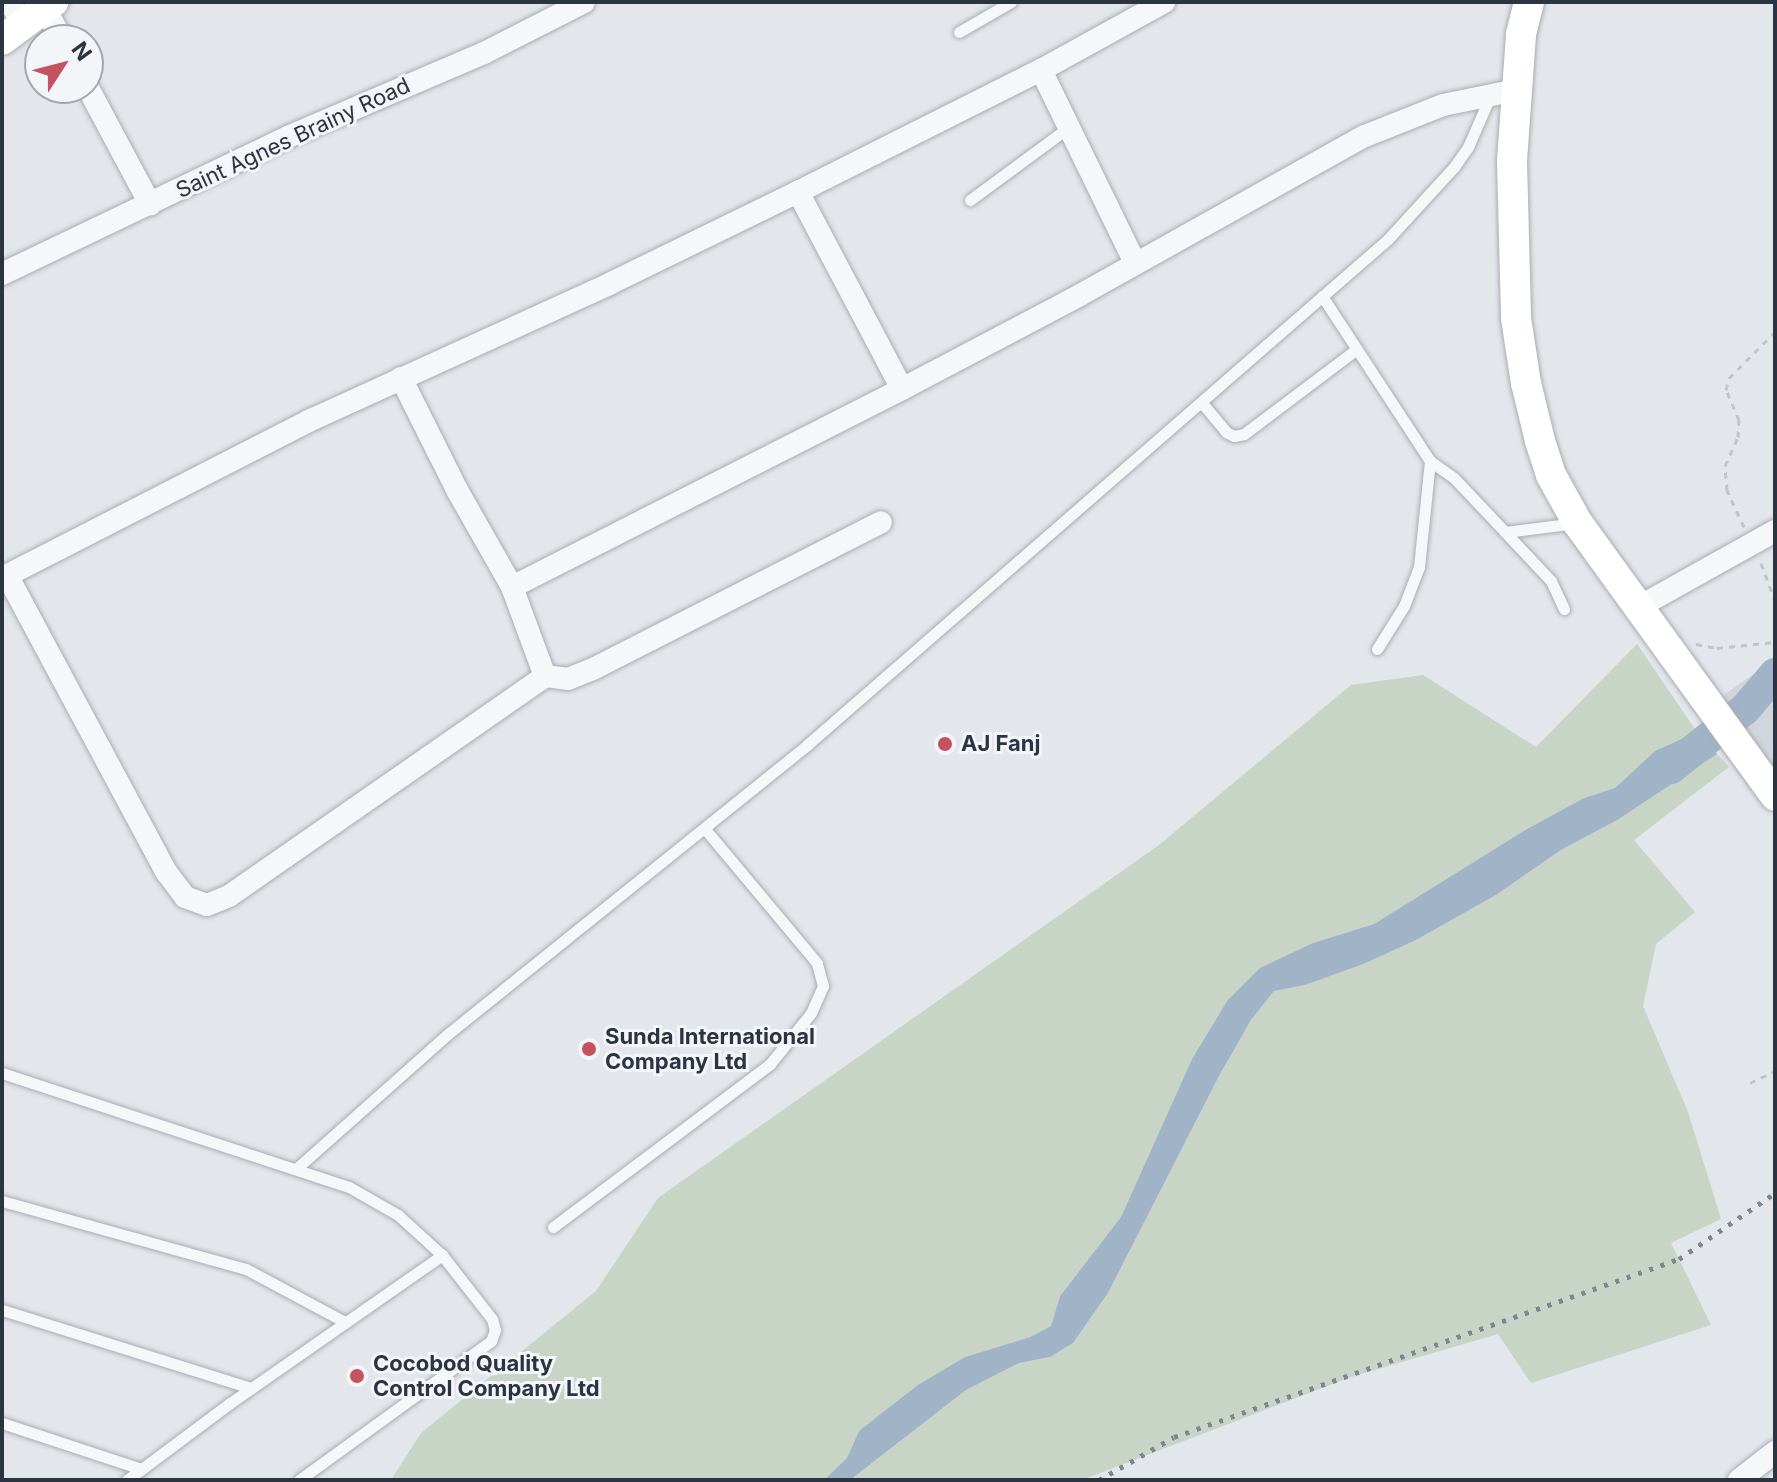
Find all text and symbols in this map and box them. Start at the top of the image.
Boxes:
north arrow [24,24,104,104]
text: N [66,37,97,65]
street label: Saint Agnes Brainy Road [172,72,414,204]
place label: AJ Fanj [961,731,1040,757]
marker: AJ Fanj [936,735,954,753]
place label: Sunda International Company Ltd [605,1023,815,1074]
marker: Sunda International Company Ltd [580,1040,598,1058]
place label: Cocobod Quality Control Company Ltd [373,1350,600,1402]
marker: Cocobod Quality Control Company Ltd [348,1367,366,1385]

